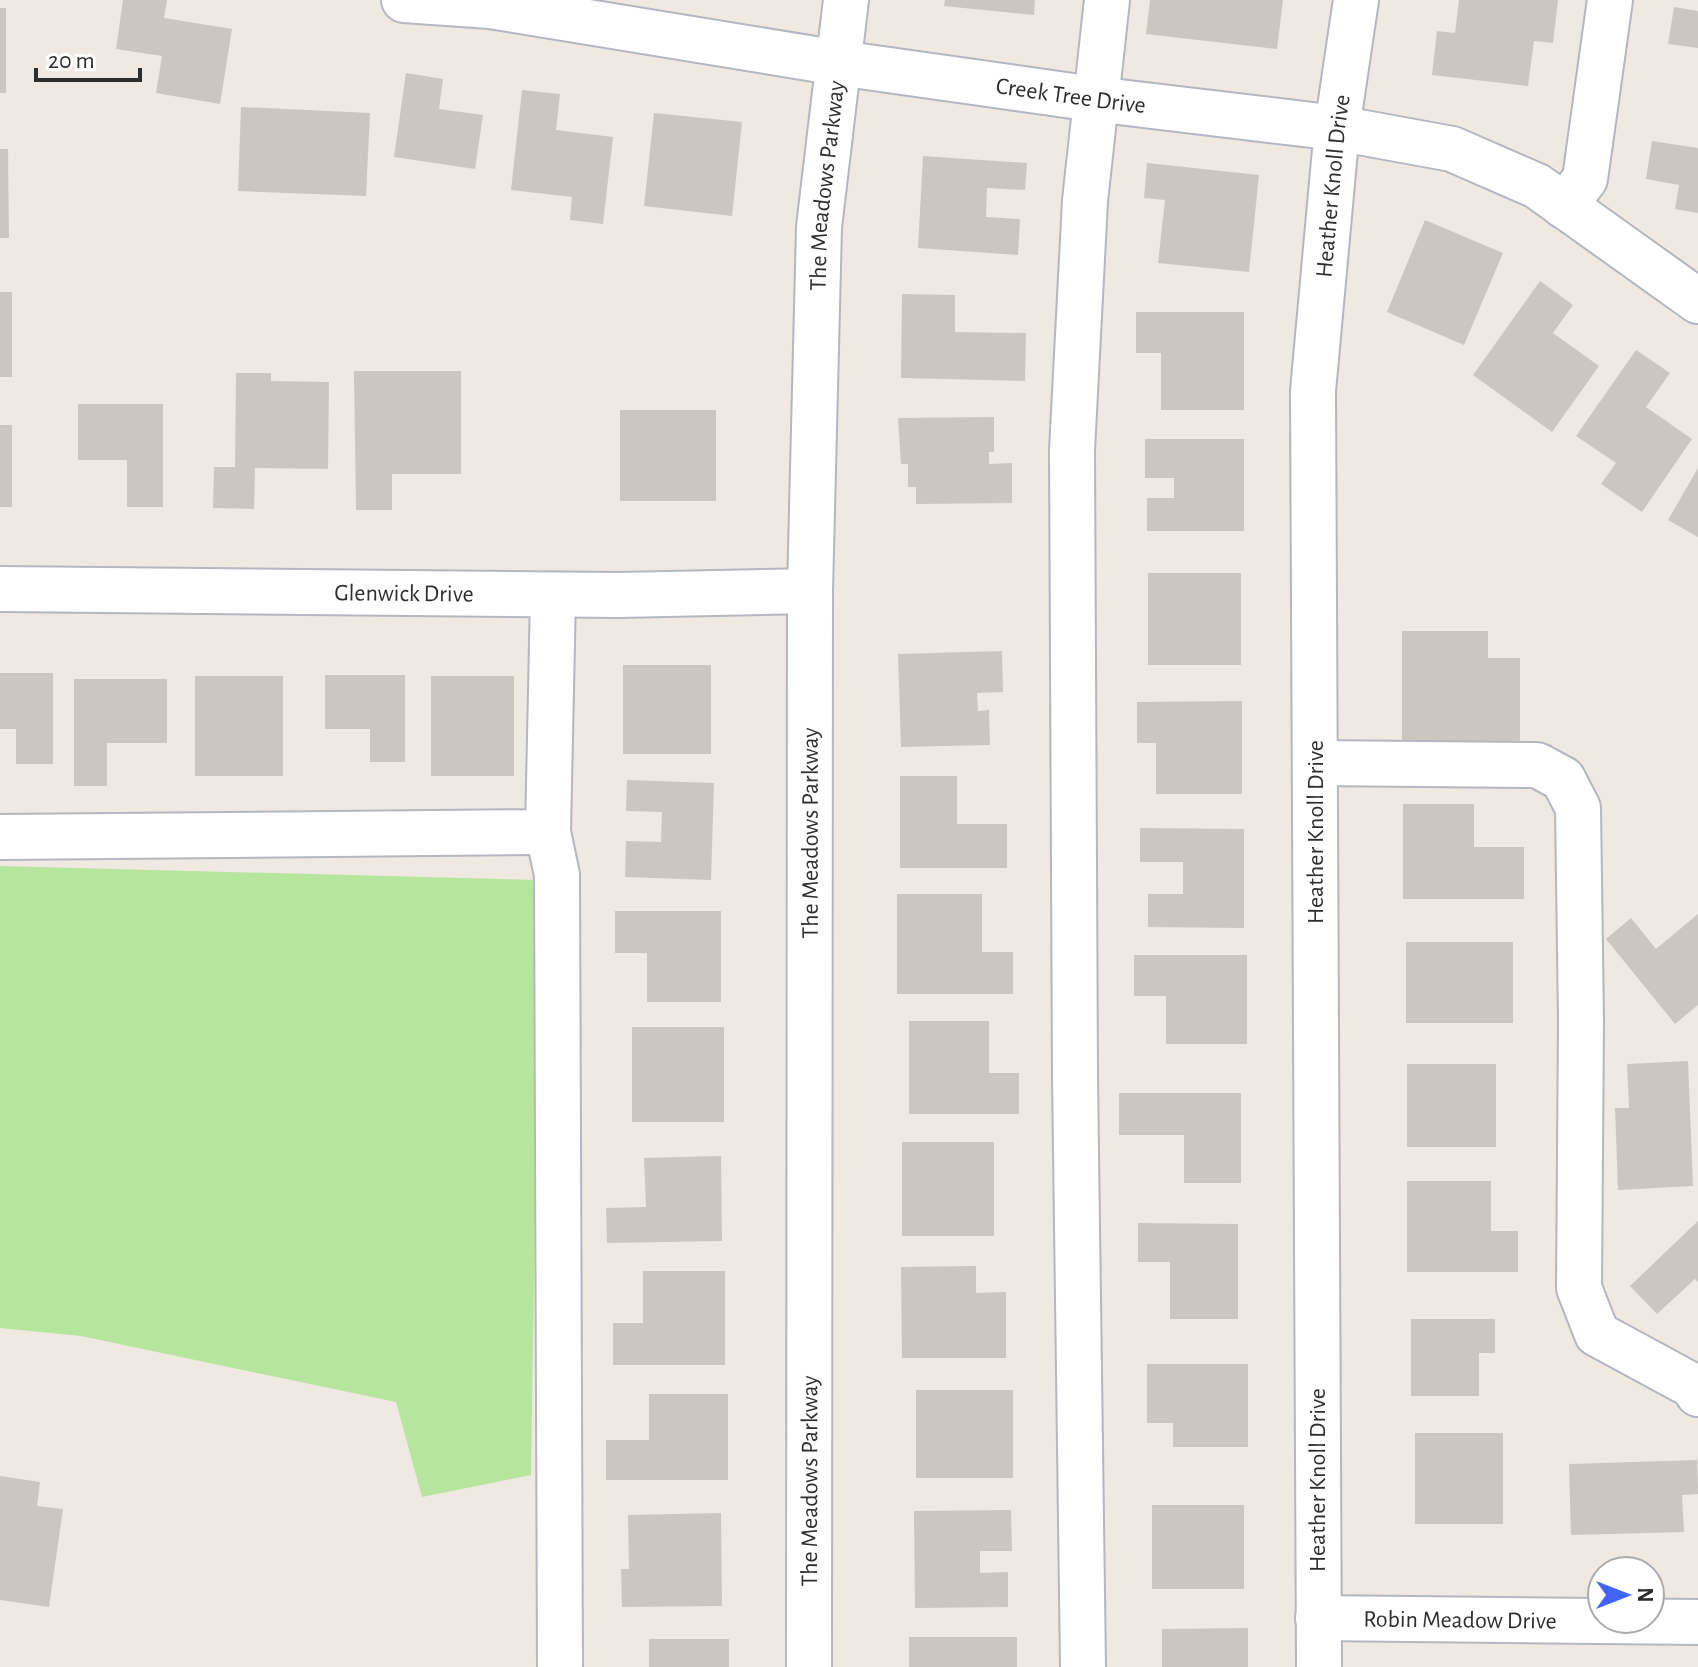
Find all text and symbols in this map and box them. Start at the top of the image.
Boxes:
scale bar [36,32,140,82]
text: 20 m [48,49,95,73]
street label: Creek Tree Drive [994,74,1147,118]
street label: The Meadows Parkway [806,79,849,291]
street label: Heather Knoll Drive [1312,93,1355,279]
street label: Glenwick Drive [334,581,474,607]
street label: The Meadows Parkway [799,728,823,938]
street label: Heather Knoll Drive [1304,740,1328,924]
street label: The Meadows Parkway [798,1376,822,1586]
street label: Heather Knoll Drive [1306,1388,1330,1572]
north arrow [1586,1555,1666,1635]
text: N [1634,1587,1656,1603]
street label: Robin Meadow Drive [1363,1607,1557,1634]

